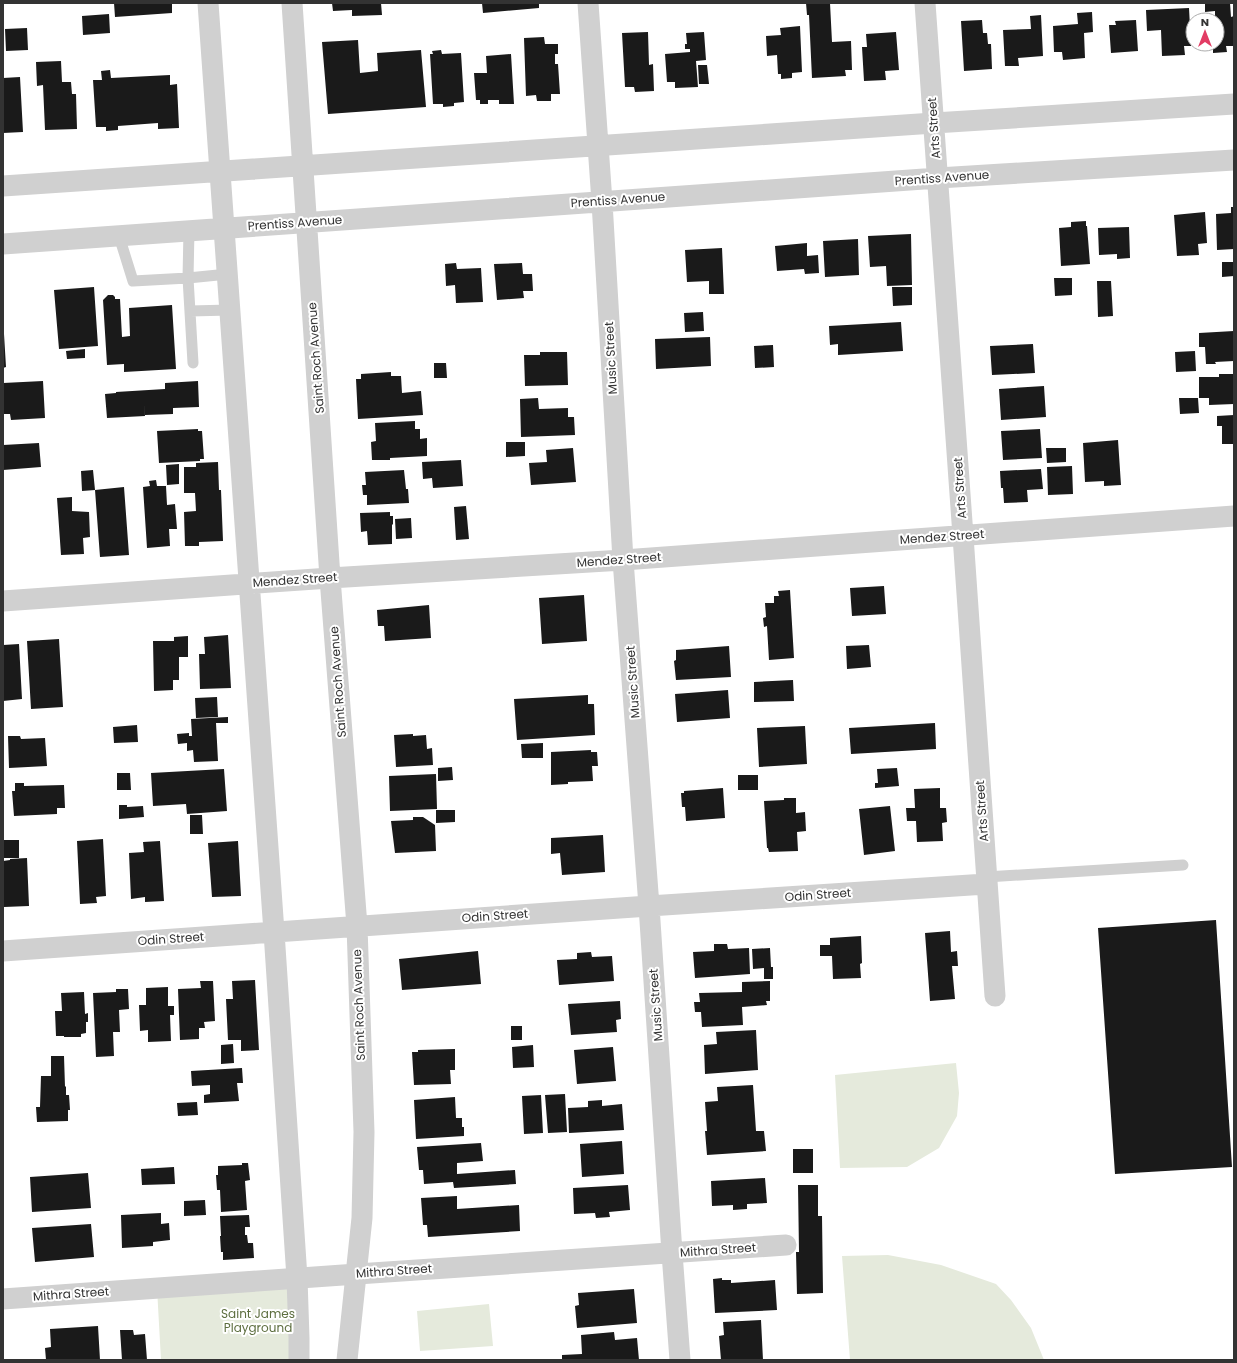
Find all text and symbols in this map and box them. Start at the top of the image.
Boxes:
north arrow [1185,12,1225,52]
text: N [1201,14,1209,30]
street label: Arts Street [923,97,944,159]
street label: Prentiss Avenue [894,166,990,189]
street label: Prentiss Avenue [570,188,666,211]
street label: Prentiss Avenue [247,211,343,234]
street label: Saint Roch Avenue [303,302,328,414]
street label: Music Street [600,321,621,395]
street label: Arts Street [949,457,970,519]
street label: Mendez Street [899,525,985,548]
street label: Mendez Street [576,548,662,571]
street label: Mendez Street [252,568,338,591]
street label: Saint Roch Avenue [325,626,350,738]
street label: Music Street [621,645,644,719]
street label: Arts Street [971,780,992,842]
street label: Odin Street [784,884,852,905]
street label: Odin Street [461,905,529,926]
street label: Odin Street [137,928,205,949]
street label: Saint Roch Avenue [348,949,369,1061]
street label: Music Street [644,968,667,1042]
street label: Mithra Street [679,1238,757,1261]
street label: Mithra Street [355,1259,433,1282]
street label: Mithra Street [32,1282,110,1305]
park label: Saint James Playground [221,1305,295,1336]

